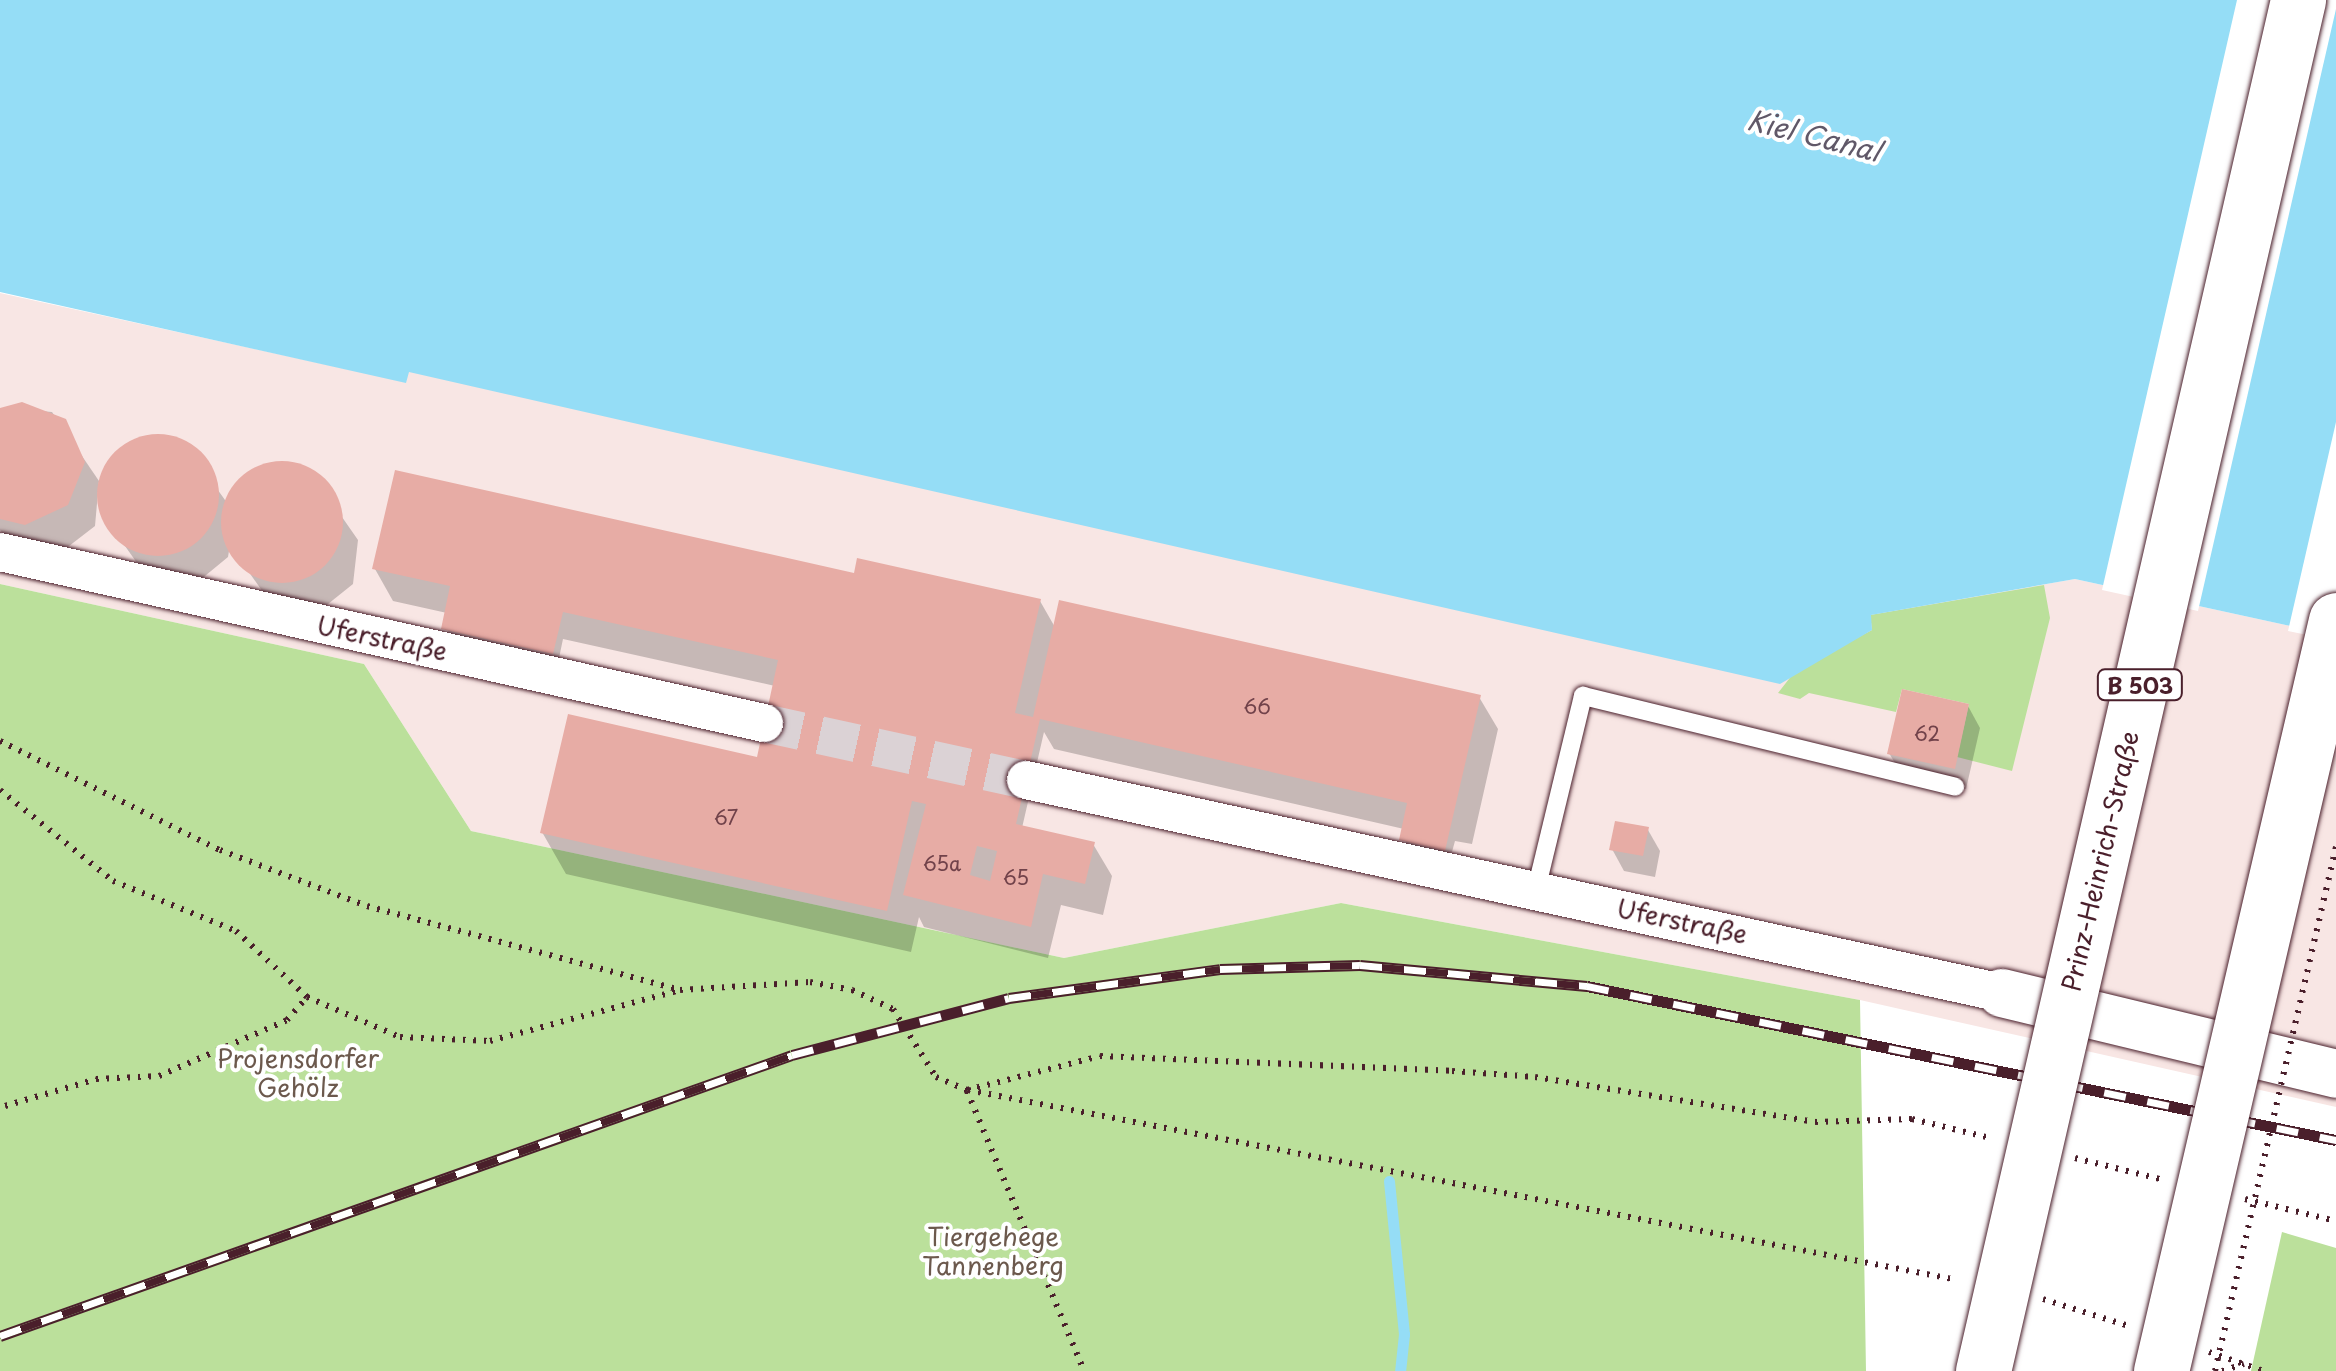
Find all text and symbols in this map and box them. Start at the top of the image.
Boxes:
water label: Kiel Canal [1743,102,1885,168]
street label: Uferstraße [314,610,450,666]
road number: B 503 [2095,668,2185,702]
house number: 66 [1243,694,1271,718]
house number: 62 [1914,721,1940,745]
street label: Prinz-Heinrich-Straße [2055,728,2145,994]
house number: 67 [714,805,738,829]
house number: 65a [923,851,961,875]
house number: 65 [1003,865,1029,889]
street label: Uferstraße [1614,893,1750,949]
park label: Projensdorfer Gehölz [217,1044,379,1103]
park label: Tiergehege Tannenberg [922,1222,1064,1281]

